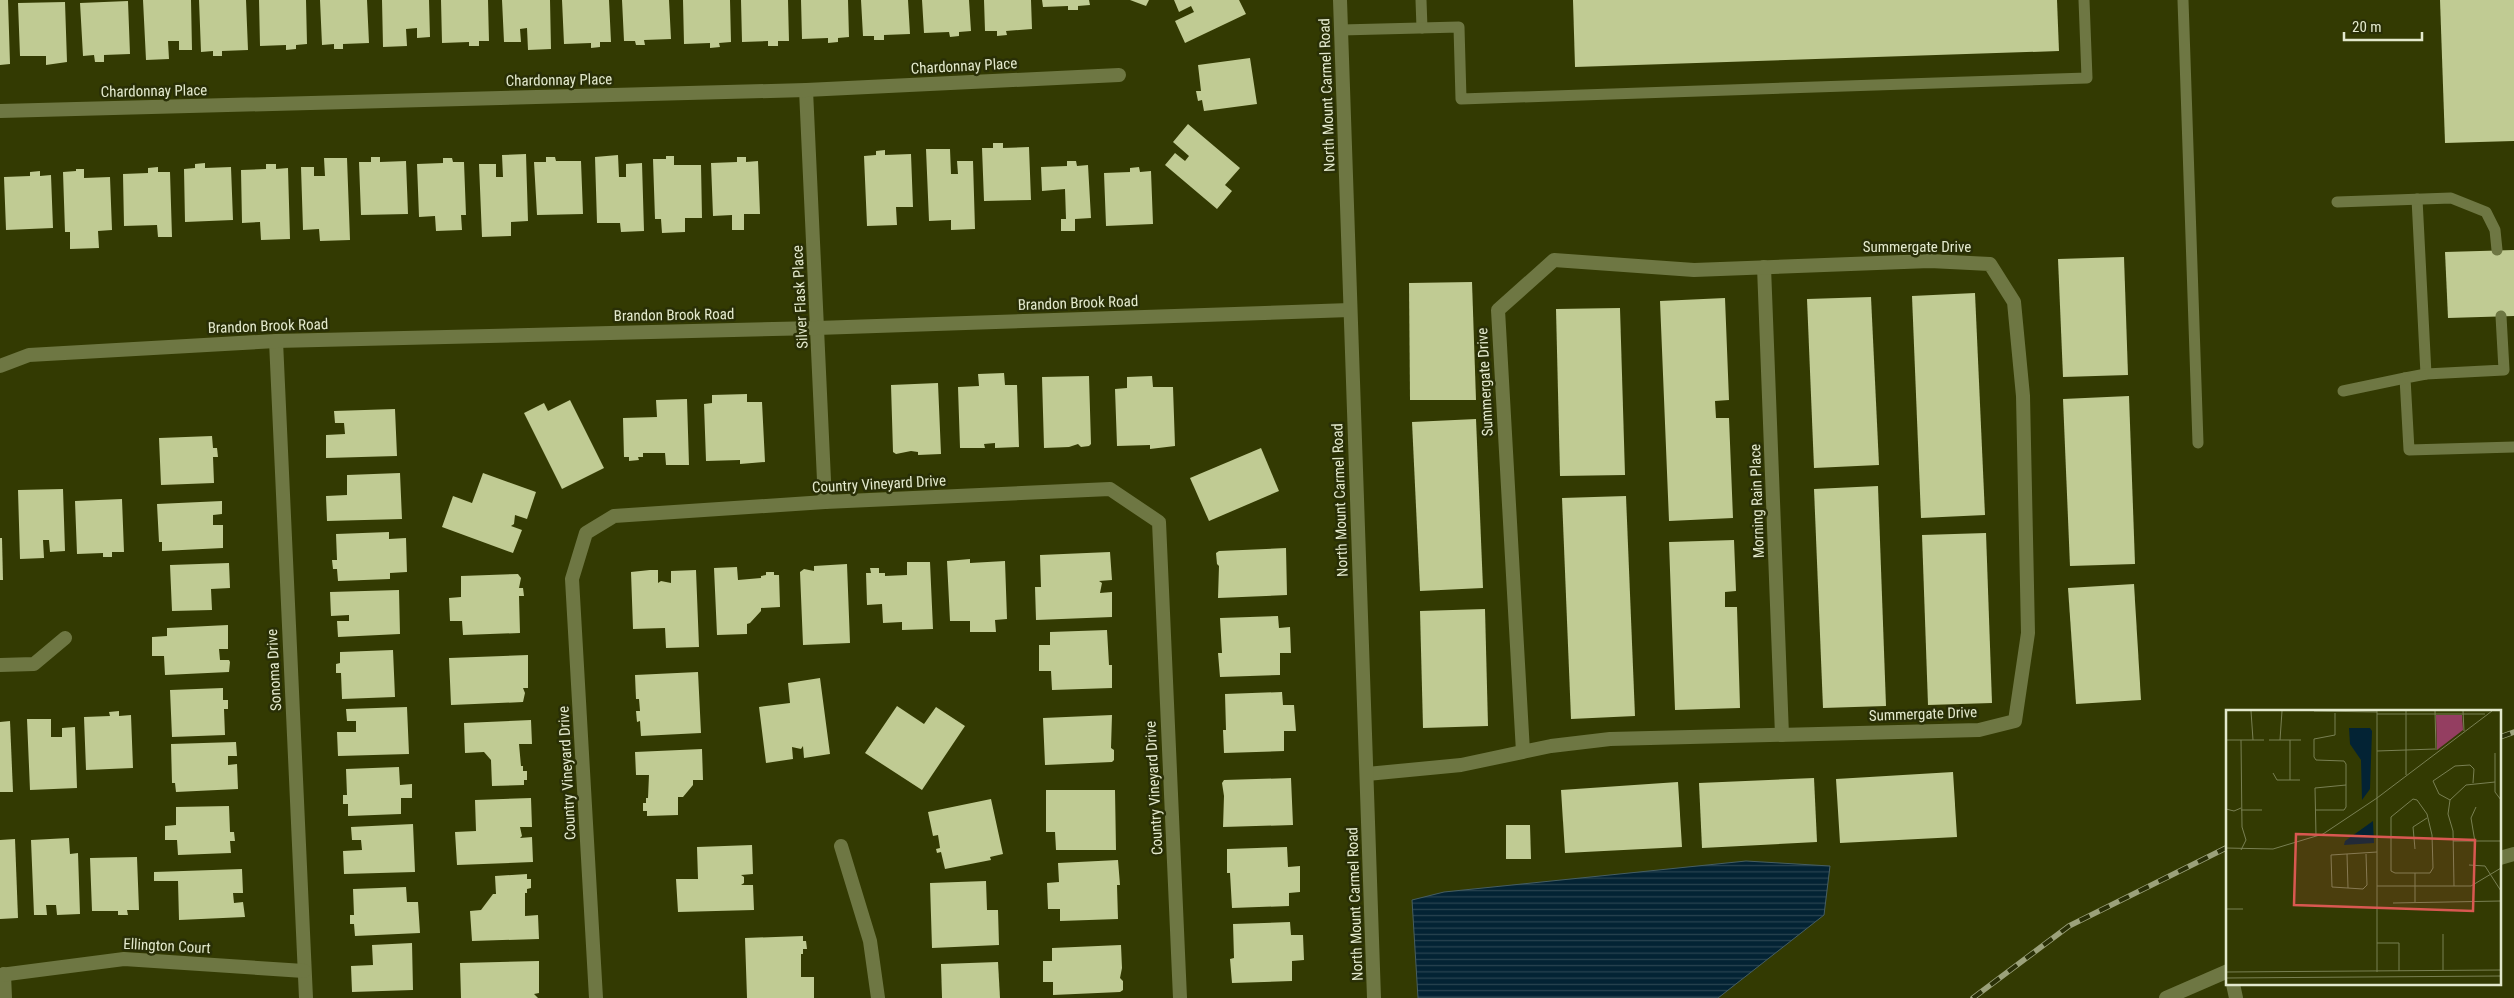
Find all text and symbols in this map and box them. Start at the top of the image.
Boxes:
scale bar [2344,10,2422,42]
street label: North Mount Carmel Road [1315,18,1339,172]
text: 20 m [2352,18,2382,36]
street label: Chardonnay Place [910,54,1018,78]
street label: Chardonnay Place [506,70,612,90]
street label: Chardonnay Place [101,81,207,101]
street label: Summergate Drive [1863,238,1971,256]
street label: Silver Flask Place [788,245,812,349]
street label: Brandon Brook Road [1017,292,1139,314]
street label: Brandon Brook Road [614,305,734,325]
street label: Brandon Brook Road [207,315,329,337]
street label: Summergate Drive [1473,327,1497,437]
street label: North Mount Carmel Road [1328,423,1352,577]
street label: Morning Rain Place [1746,443,1768,559]
street label: Country Vineyard Drive [812,472,946,496]
street label: Sonoma Drive [263,629,285,711]
street label: Summergate Drive [1868,703,1978,725]
street label: Country Vineyard Drive [555,706,579,840]
inset map [2226,710,2502,986]
street label: Country Vineyard Drive [1142,721,1166,855]
street label: North Mount Carmel Road [1343,827,1367,981]
street label: Ellington Court [123,935,211,957]

